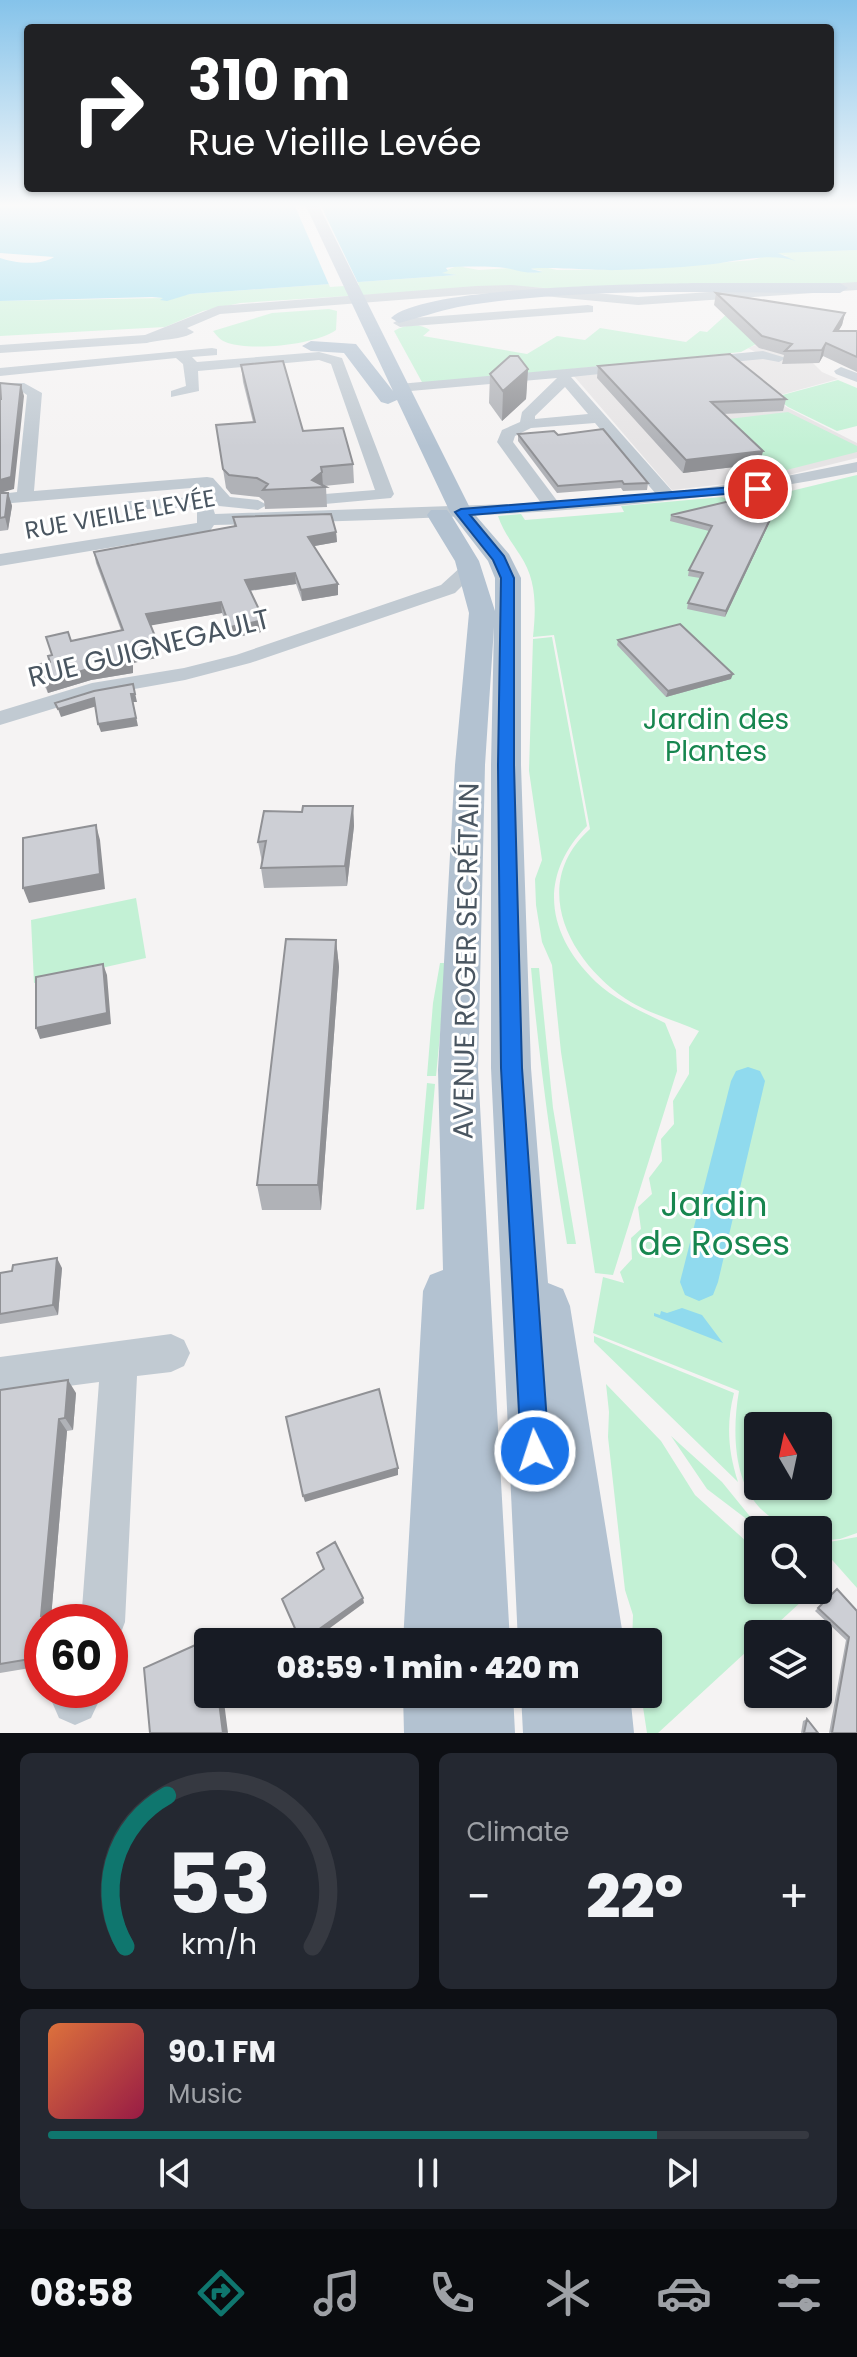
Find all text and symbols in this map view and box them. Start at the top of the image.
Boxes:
text: 310 m [188,41,351,120]
icon: right [56,56,160,160]
text: Rue Vieille Levée [188,117,482,168]
pin [724,455,792,523]
icon: arrive [736,467,780,511]
street label: RUE VIEILLE LEVÉE [22,481,218,547]
street label: RUE GUIGNEGAULT [24,599,274,697]
park label: Jardin des Plantes [643,700,789,771]
street label: AVENUE ROGER SECRÉTAIN [443,782,489,1140]
park label: Jardin de Roses [638,1180,790,1267]
position arrow [493,1409,577,1493]
north arrow [744,1412,832,1500]
map controls [744,1412,832,1708]
button: search [744,1516,832,1604]
speed limit sign: 60 [24,1604,128,1708]
button: layers [744,1620,832,1708]
text: 08:59 · 1 min · 420 m [277,1646,579,1689]
text: Climate [467,1814,569,1850]
text: 53 [167,1826,271,1942]
text: 22° [586,1855,683,1939]
text: − [467,1866,491,1927]
text: + [779,1866,809,1927]
text: km/h [181,1924,257,1964]
text: 90.1 FM [168,2030,276,2073]
text: Music [168,2076,243,2112]
icon: previous [153,2151,197,2195]
icon: pause [406,2151,450,2195]
icon: next [660,2151,704,2195]
icon: directions [193,2265,249,2321]
icon: music [309,2265,365,2321]
icon: phone [424,2265,480,2321]
icon: climate [540,2265,596,2321]
icon: car [656,2265,712,2321]
icon: filters [771,2265,827,2321]
text: 08:58 [30,2268,134,2319]

